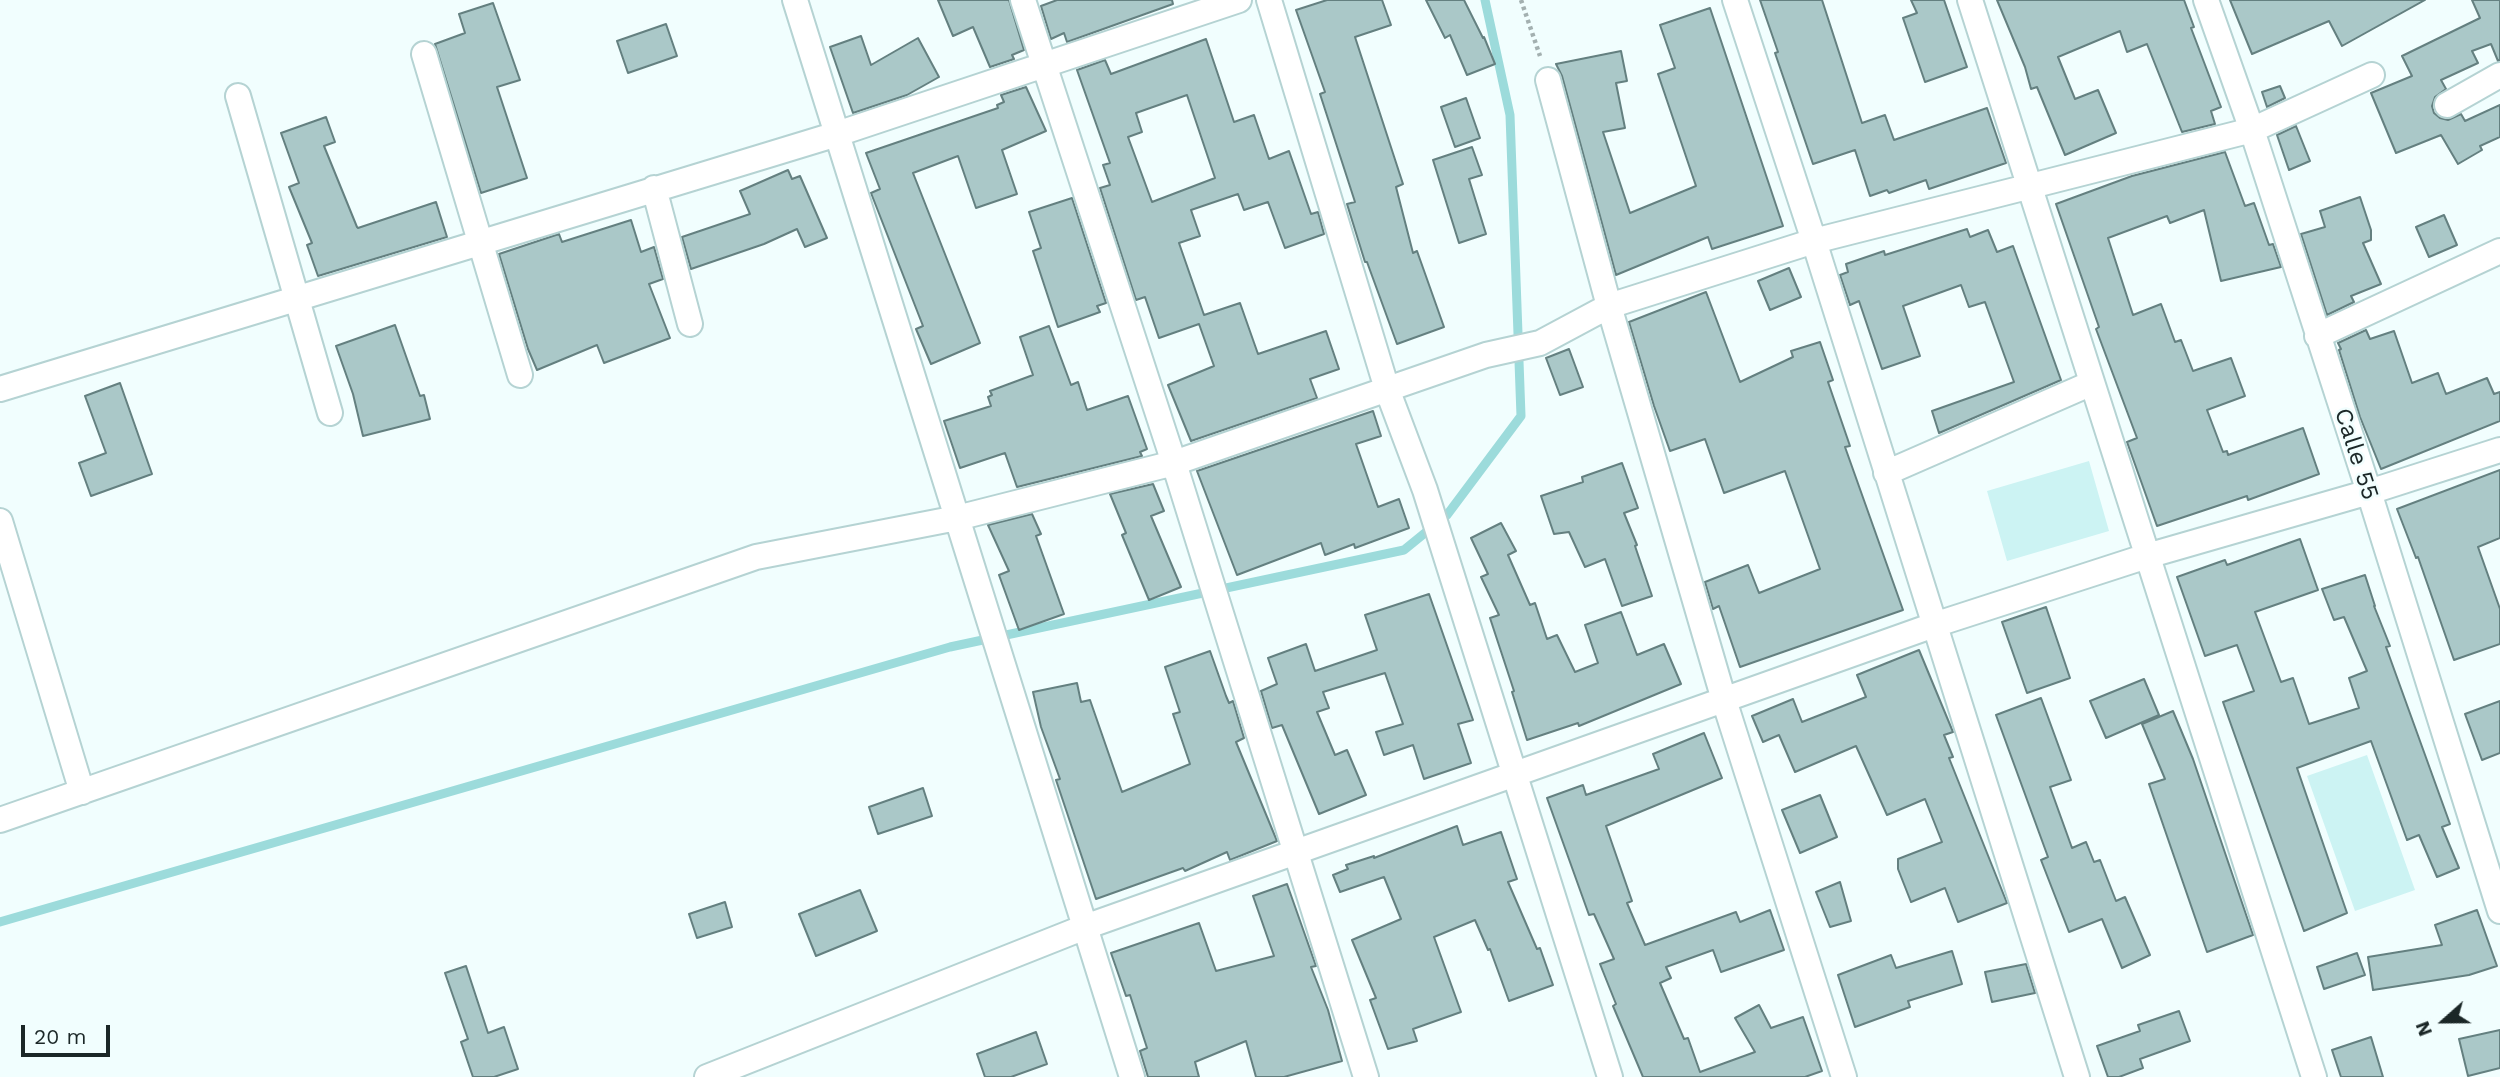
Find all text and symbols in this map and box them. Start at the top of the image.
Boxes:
street label: Calle 55 [2328,405,2384,503]
north arrow [2409,986,2479,1056]
scale bar [24,1010,114,1054]
text: N [2411,1018,2437,1039]
text: 20 m [34,1024,86,1049]

